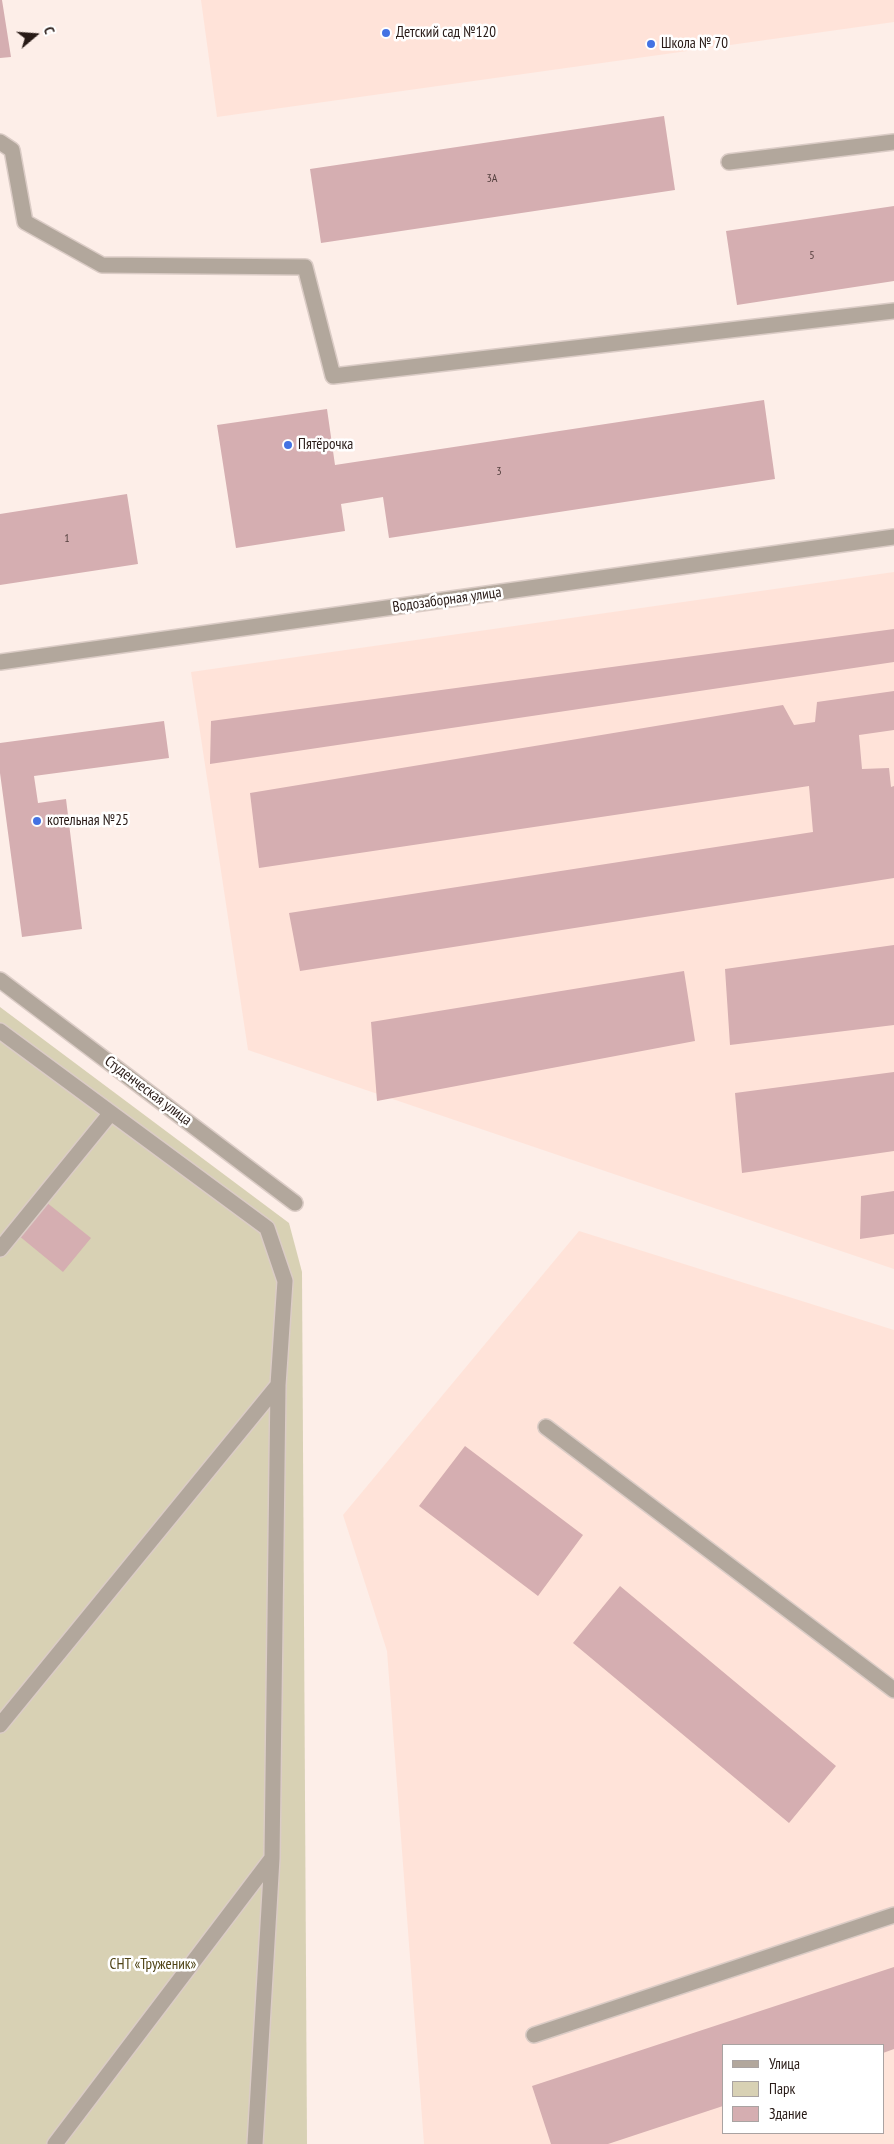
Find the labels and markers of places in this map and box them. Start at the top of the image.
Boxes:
place label: Детский сад №120 [396,24,496,42]
marker: Детский сад №120 [380,27,392,39]
place label: Школа № 70 [661,35,728,53]
marker: Школа № 70 [645,38,657,50]
place label: Пятёрочка [298,436,353,454]
marker: Пятёрочка [282,439,294,451]
place label: котельная №25 [47,812,129,830]
marker: котельная №25 [31,815,43,827]

